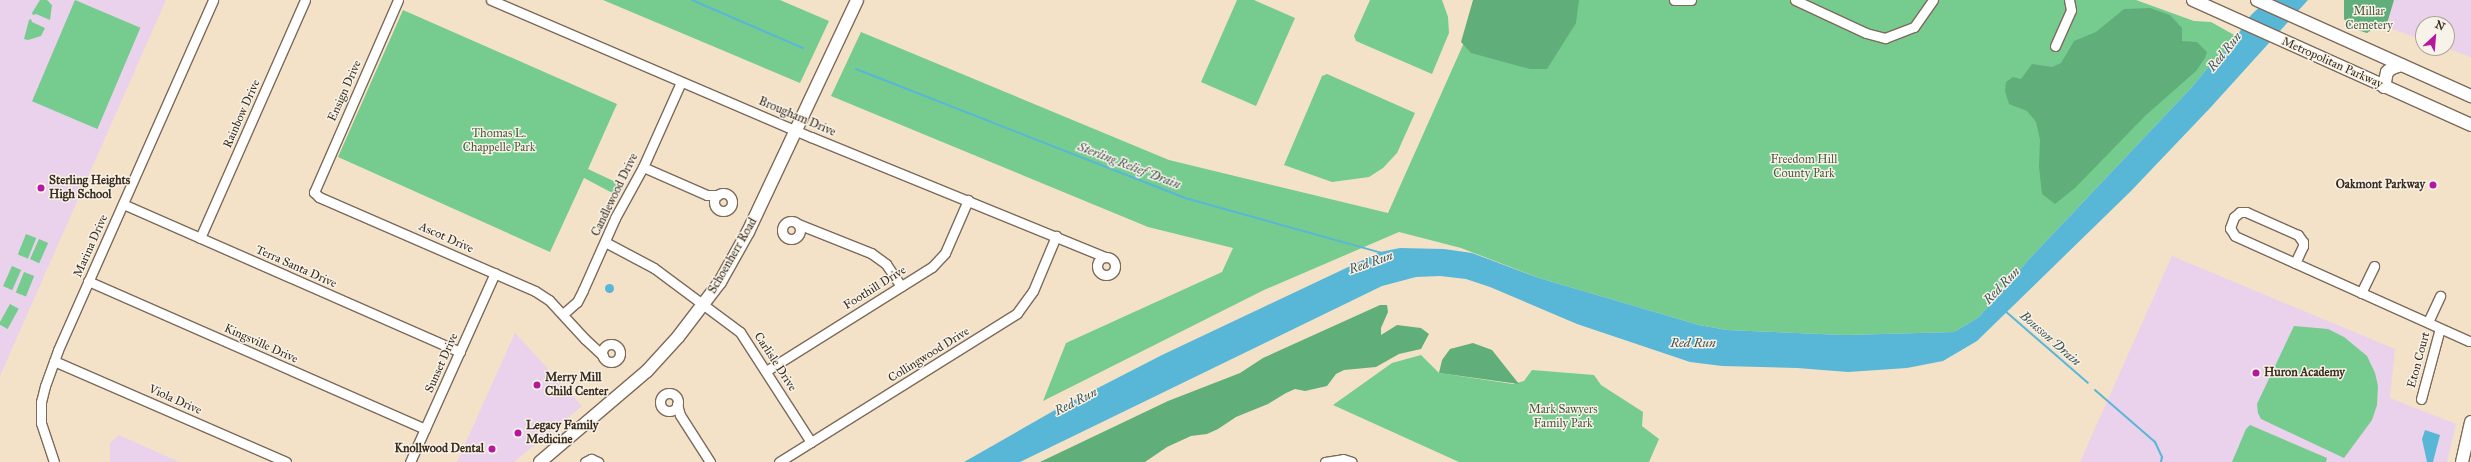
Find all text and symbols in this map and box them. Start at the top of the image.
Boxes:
park label: Millar Cemetery [2345,5,2393,33]
north arrow [2415,16,2455,56]
text: N [2433,18,2447,34]
water label: Red Run [2205,29,2245,75]
street label: Metropolitan Parkway [2279,34,2385,92]
street label: Ensign Drive [325,58,365,124]
street label: Rainbow Drive [221,78,263,150]
street label: Brougham Drive [756,94,838,140]
park label: Thomas L. Chappelle Park [463,127,535,155]
water label: Sterling Relief Drain [1075,139,1183,193]
street label: Candlewood Drive [589,151,641,239]
park label: Freedom Hill County Park [1771,153,1837,181]
place label: Sterling Heights High School [49,174,130,202]
place label: Oakmont Parkway [2336,178,2425,192]
marker: Oakmont Parkway [2428,180,2438,190]
marker: Sterling Heights High School [36,183,46,193]
street label: Marina Drive [71,212,111,280]
street label: Schoenherr Road [706,216,760,296]
street label: Ascot Drive [416,220,476,256]
street label: Terra Santa Drive [253,243,339,291]
water label: Red Run [1347,248,1395,278]
street label: Foothill Drive [841,263,909,313]
water label: Red Run [1981,264,2023,308]
water label: Bousson Drain [2016,308,2084,370]
street label: Kingsville Drive [222,321,300,367]
street label: Collingwood Drive [886,324,972,386]
street label: Carlisle Drive [751,330,799,394]
street label: Eton Court [2405,330,2433,390]
street label: Sunset Drive [422,331,462,395]
water label: Red Run [1670,335,1716,351]
place label: Huron Academy [2264,366,2345,380]
marker: Huron Academy [2251,368,2261,378]
place label: Merry Mill Child Center [545,371,608,399]
marker: Merry Mill Child Center [532,380,542,390]
street label: Viola Drive [146,382,204,418]
water label: Red Run [1052,385,1100,419]
park label: Mark Sawyers Family Park [1528,403,1598,431]
place label: Legacy Family Medicine [526,419,598,447]
marker: Legacy Family Medicine [513,428,523,438]
place label: Knollwood Dental [394,442,484,456]
marker: Knollwood Dental [487,444,497,454]

